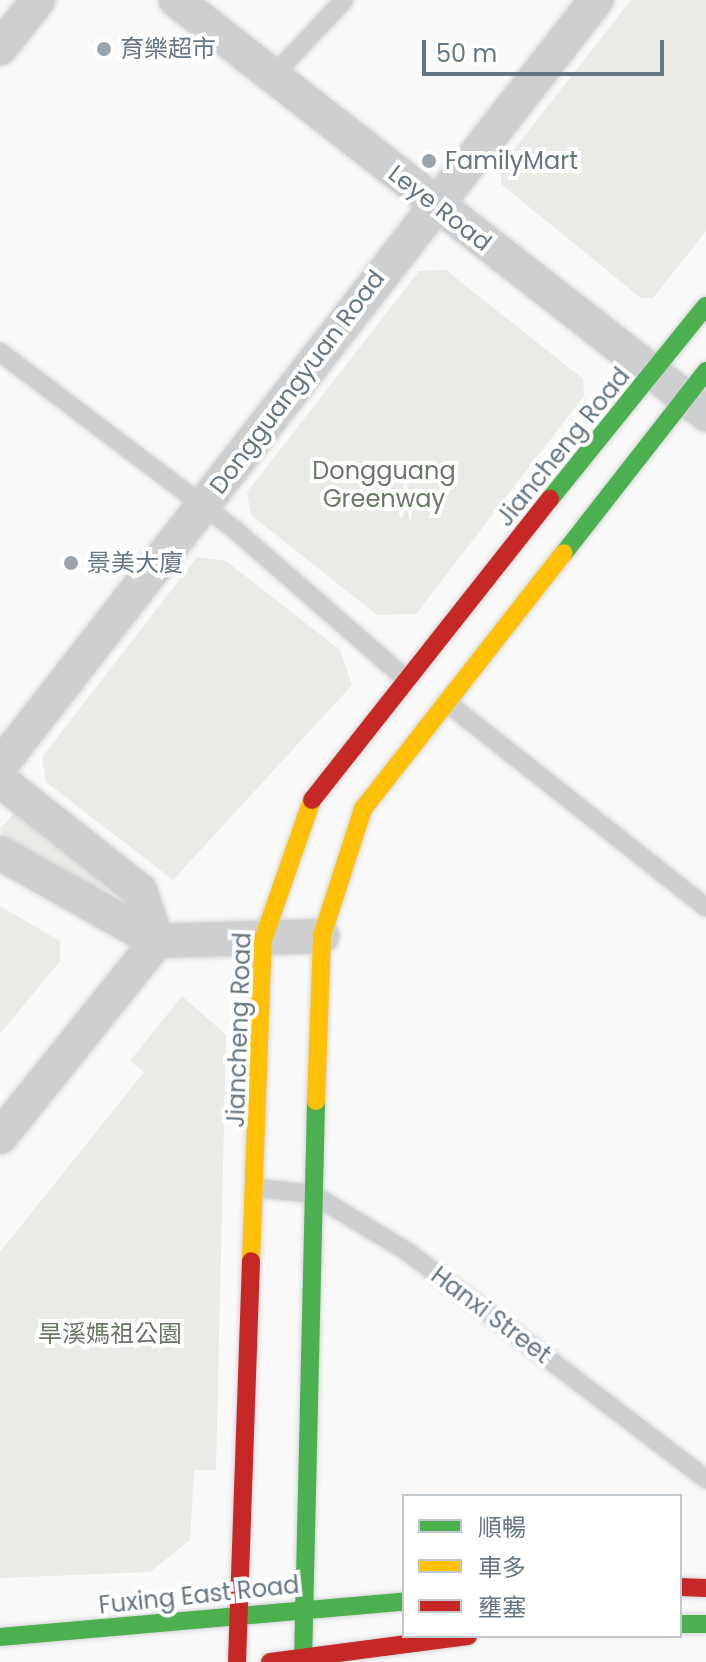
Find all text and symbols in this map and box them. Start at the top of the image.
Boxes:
scale bar [426,24,668,74]
place label: 育樂超市 [120,35,216,63]
text: 50 m [436,37,497,70]
marker: 育樂超市 [95,40,113,58]
place label: FamilyMart [445,147,578,175]
marker: FamilyMart [420,152,438,170]
street label: Leye Road [383,159,497,257]
street label: Dongguangyuan Road [203,264,391,500]
street label: Jiancheng Road [490,362,636,532]
park label: Dongguang Greenway [312,457,456,513]
place label: 景美大廈 [87,549,183,577]
marker: 景美大廈 [62,554,80,572]
street label: Jiancheng Road [221,932,257,1128]
street label: Hanxi Street [426,1261,556,1369]
park label: 旱溪媽祖公園 [38,1320,182,1348]
legend [402,1494,682,1638]
text: 順暢 [478,1511,526,1544]
text: 車多 [478,1551,526,1584]
street label: Fuxing East Road [97,1570,301,1620]
text: 壅塞 [478,1591,526,1624]

